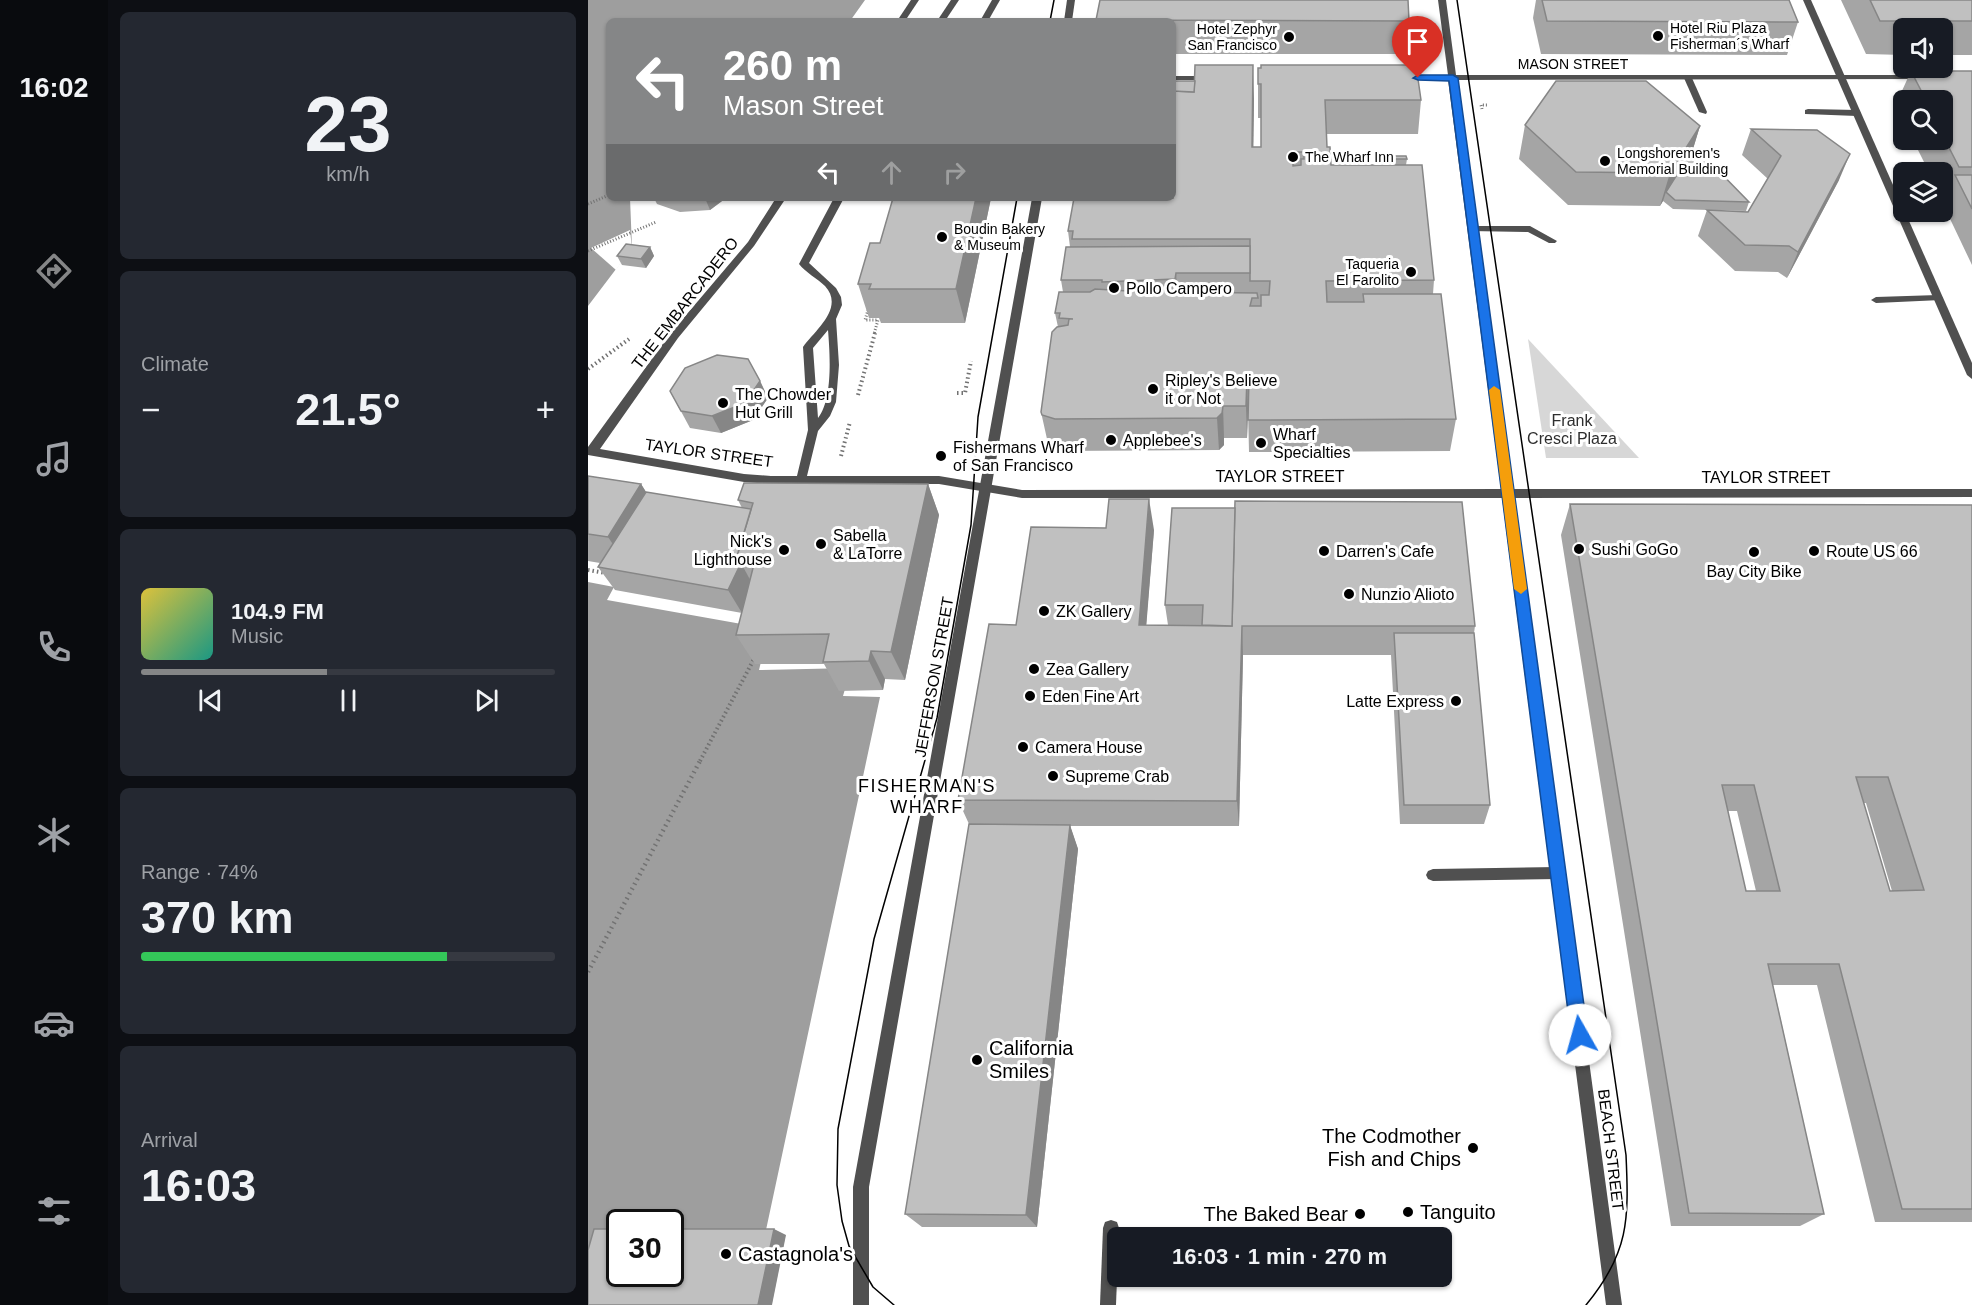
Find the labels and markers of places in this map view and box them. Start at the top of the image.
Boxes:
pin [1392,16,1443,78]
place label: Hotel Riu Plaza Fisherman´s Wharf [1670,20,1789,52]
place label: Hotel Zephyr San Francisco [1188,21,1277,53]
marker: Hotel Riu Plaza Fisherman´s Wharf [1651,29,1665,43]
marker: Hotel Zephyr San Francisco [1282,30,1296,44]
place label: Longshoremen's Memorial Building [1617,145,1728,177]
place label: The Wharf Inn [1305,149,1394,165]
marker: The Wharf Inn [1286,150,1300,164]
marker: Longshoremen's Memorial Building [1598,154,1612,168]
place label: Boudin Bakery & Museum [954,221,1045,253]
marker: Boudin Bakery & Museum [935,230,949,244]
place label: Taqueria El Farolito [1336,256,1399,288]
marker: Taqueria El Farolito [1404,265,1418,279]
place label: Pollo Campero [1126,280,1232,297]
marker: Pollo Campero [1107,281,1121,295]
place label: Ripley's Believe it or Not [1165,372,1278,407]
marker: Ripley's Believe it or Not [1146,382,1160,396]
place label: The Chowder Hut Grill [735,386,832,421]
marker: The Chowder Hut Grill [716,396,730,410]
place label: Wharf Specialties [1273,426,1350,461]
place label: Applebee's [1123,432,1202,449]
marker: Applebee's [1104,433,1118,447]
marker: Wharf Specialties [1254,436,1268,450]
place label: Fishermans Wharf of San Francisco [953,439,1084,474]
marker: Fishermans Wharf of San Francisco [934,449,948,463]
place label: Sabella & LaTorre [833,527,902,562]
place label: Nick's Lighthouse [694,533,772,568]
marker: Sabella & LaTorre [814,537,828,551]
place label: Sushi GoGo [1591,541,1678,558]
marker: Sushi GoGo [1572,542,1586,556]
marker: Nick's Lighthouse [777,543,791,557]
place label: Darren's Cafe [1336,543,1434,560]
place label: Route US 66 [1826,543,1918,560]
marker: Darren's Cafe [1317,544,1331,558]
marker: Route US 66 [1807,544,1821,558]
marker: Bay City Bike [1747,545,1761,559]
place label: Bay City Bike [1706,563,1802,580]
place label: Nunzio Alioto [1361,586,1454,603]
marker: Nunzio Alioto [1342,587,1356,601]
place label: ZK Gallery [1056,603,1132,620]
marker: ZK Gallery [1037,604,1051,618]
place label: Zea Gallery [1046,661,1129,678]
marker: Zea Gallery [1027,662,1041,676]
place label: Eden Fine Art [1042,688,1140,705]
marker: Eden Fine Art [1023,689,1037,703]
place label: Latte Express [1346,693,1444,710]
marker: Latte Express [1449,694,1463,708]
place label: Camera House [1035,739,1143,756]
marker: Camera House [1016,740,1030,754]
place label: Supreme Crab [1065,768,1169,785]
marker: Supreme Crab [1046,769,1060,783]
place label: California Smiles [989,1037,1074,1082]
marker: California Smiles [970,1053,984,1067]
place label: The Codmother Fish and Chips [1322,1125,1461,1170]
marker: The Codmother Fish and Chips [1466,1141,1480,1155]
place label: Tanguito [1420,1201,1496,1223]
place label: The Baked Bear [1203,1203,1348,1225]
marker: Tanguito [1401,1205,1415,1219]
marker: The Baked Bear [1353,1207,1367,1221]
place label: Castagnola's [738,1243,853,1265]
marker: Castagnola's [719,1247,733,1261]

